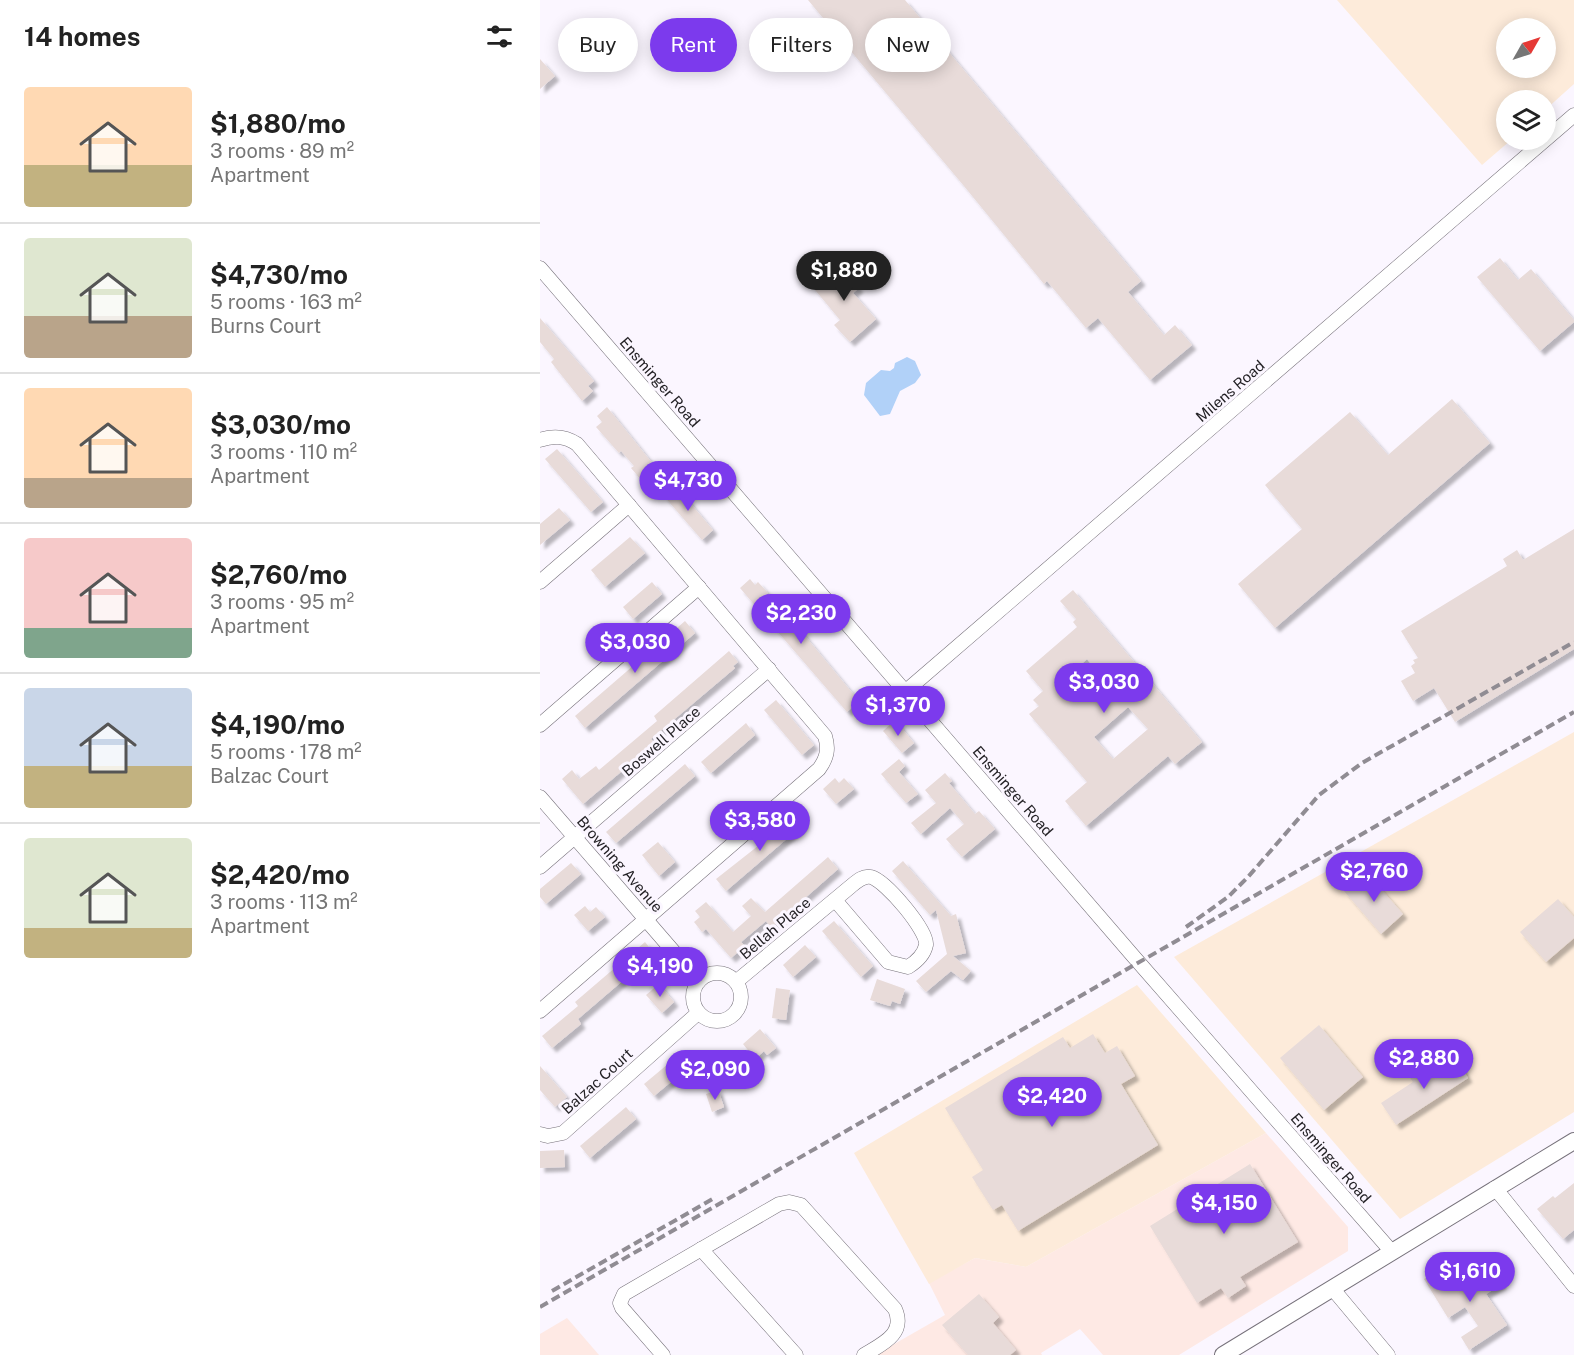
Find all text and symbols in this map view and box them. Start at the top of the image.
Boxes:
chip: Buy [558,18,638,72]
chip: Rent [650,18,737,72]
chip: Filters [749,18,853,72]
chip: New [865,18,951,72]
north arrow [1496,18,1556,78]
map controls [1496,18,1556,150]
icon: filters [483,20,516,53]
text: 14 homes [24,21,140,52]
button: layers [1496,90,1556,150]
text: $1,880/mo [210,108,346,139]
icon: home [72,111,144,183]
text: 3 rooms · 89 m² [210,139,354,163]
text: Apartment [210,163,310,187]
pin: $1,880 [795,251,893,302]
text: $1,880 [810,258,878,282]
text: $4,730/mo [210,259,348,290]
icon: home [72,262,144,334]
text: 5 rooms · 163 m² [210,290,362,314]
text: Burns Court [210,314,321,338]
street label: Ensminger Road [616,334,704,430]
street label: Milens Road [1192,357,1268,425]
text: $3,030/mo [210,409,351,440]
icon: home [72,412,144,484]
text: 3 rooms · 110 m² [210,440,357,464]
pin: $4,730 [639,461,737,512]
text: Apartment [210,464,310,488]
text: $4,730 [653,468,723,492]
text: $2,760/mo [210,559,347,590]
icon: home [72,562,144,634]
text: 3 rooms · 95 m² [210,590,354,614]
pin: $2,230 [752,594,850,645]
text: $2,230 [765,601,837,625]
text: Apartment [210,614,310,638]
pin: $3,030 [586,623,684,674]
text: $3,030 [599,630,671,654]
pin: $3,030 [1055,663,1153,714]
text: $3,030 [1068,670,1140,694]
pin: $1,370 [849,686,947,737]
text: $1,370 [865,693,931,717]
street label: Boswell Place [619,703,703,779]
text: $4,190/mo [210,709,345,740]
icon: home [72,712,144,784]
text: 5 rooms · 178 m² [210,740,362,764]
street label: Ensminger Road [969,743,1057,839]
text: Balzac Court [210,764,329,788]
pin: $3,580 [711,801,809,852]
text: $3,580 [724,808,796,832]
street label: Browning Avenue [574,813,666,915]
pin: $2,760 [1325,852,1423,903]
text: $2,420/mo [210,859,350,890]
text: $2,760 [1340,859,1408,883]
icon: home [72,862,144,934]
text: 3 rooms · 113 m² [210,890,358,914]
street label: Bellah Place [736,894,814,962]
text: Apartment [210,914,310,938]
pin: $4,190 [611,947,709,998]
text: $4,190 [627,954,693,978]
pin: $2,880 [1375,1039,1473,1090]
street label: Balzac Court [558,1045,636,1117]
text: $2,880 [1388,1046,1460,1070]
pin: $2,090 [666,1050,764,1101]
text: $2,090 [680,1057,750,1081]
pin: $2,420 [1003,1077,1101,1128]
text: $2,420 [1017,1084,1087,1108]
street label: Ensminger Road [1287,1110,1375,1206]
pin: $4,150 [1175,1184,1273,1235]
text: $4,150 [1190,1191,1258,1215]
pin: $1,610 [1421,1252,1519,1303]
text: $1,610 [1439,1259,1501,1283]

